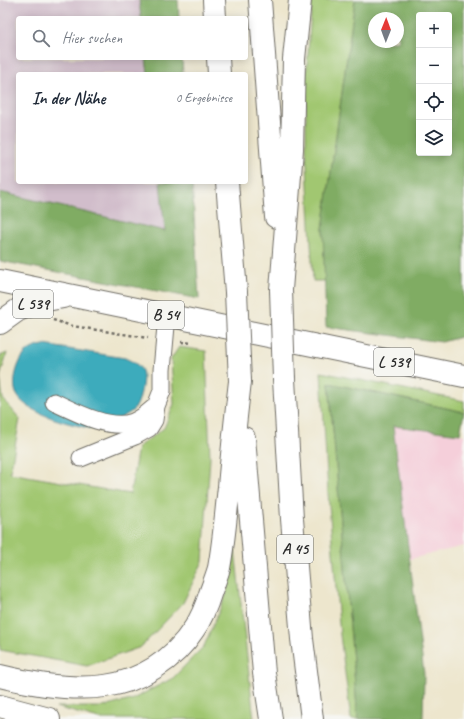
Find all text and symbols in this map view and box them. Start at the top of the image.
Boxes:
north arrow [368,12,404,48]
map controls [416,12,452,156]
button: + [416,12,452,48]
search box [16,16,248,60]
icon: search [30,27,52,49]
text: Hier suchen [62,29,122,48]
button: − [416,48,452,84]
button: locate [416,84,452,120]
text: In der Nähe [32,88,105,109]
text: 0 Ergebnisse [176,90,232,106]
button: layers [416,120,452,156]
road number: L 539 [13,290,53,318]
road number: B 54 [148,301,184,329]
road number: L 539 [374,348,414,376]
road number: A 45 [277,535,313,563]

